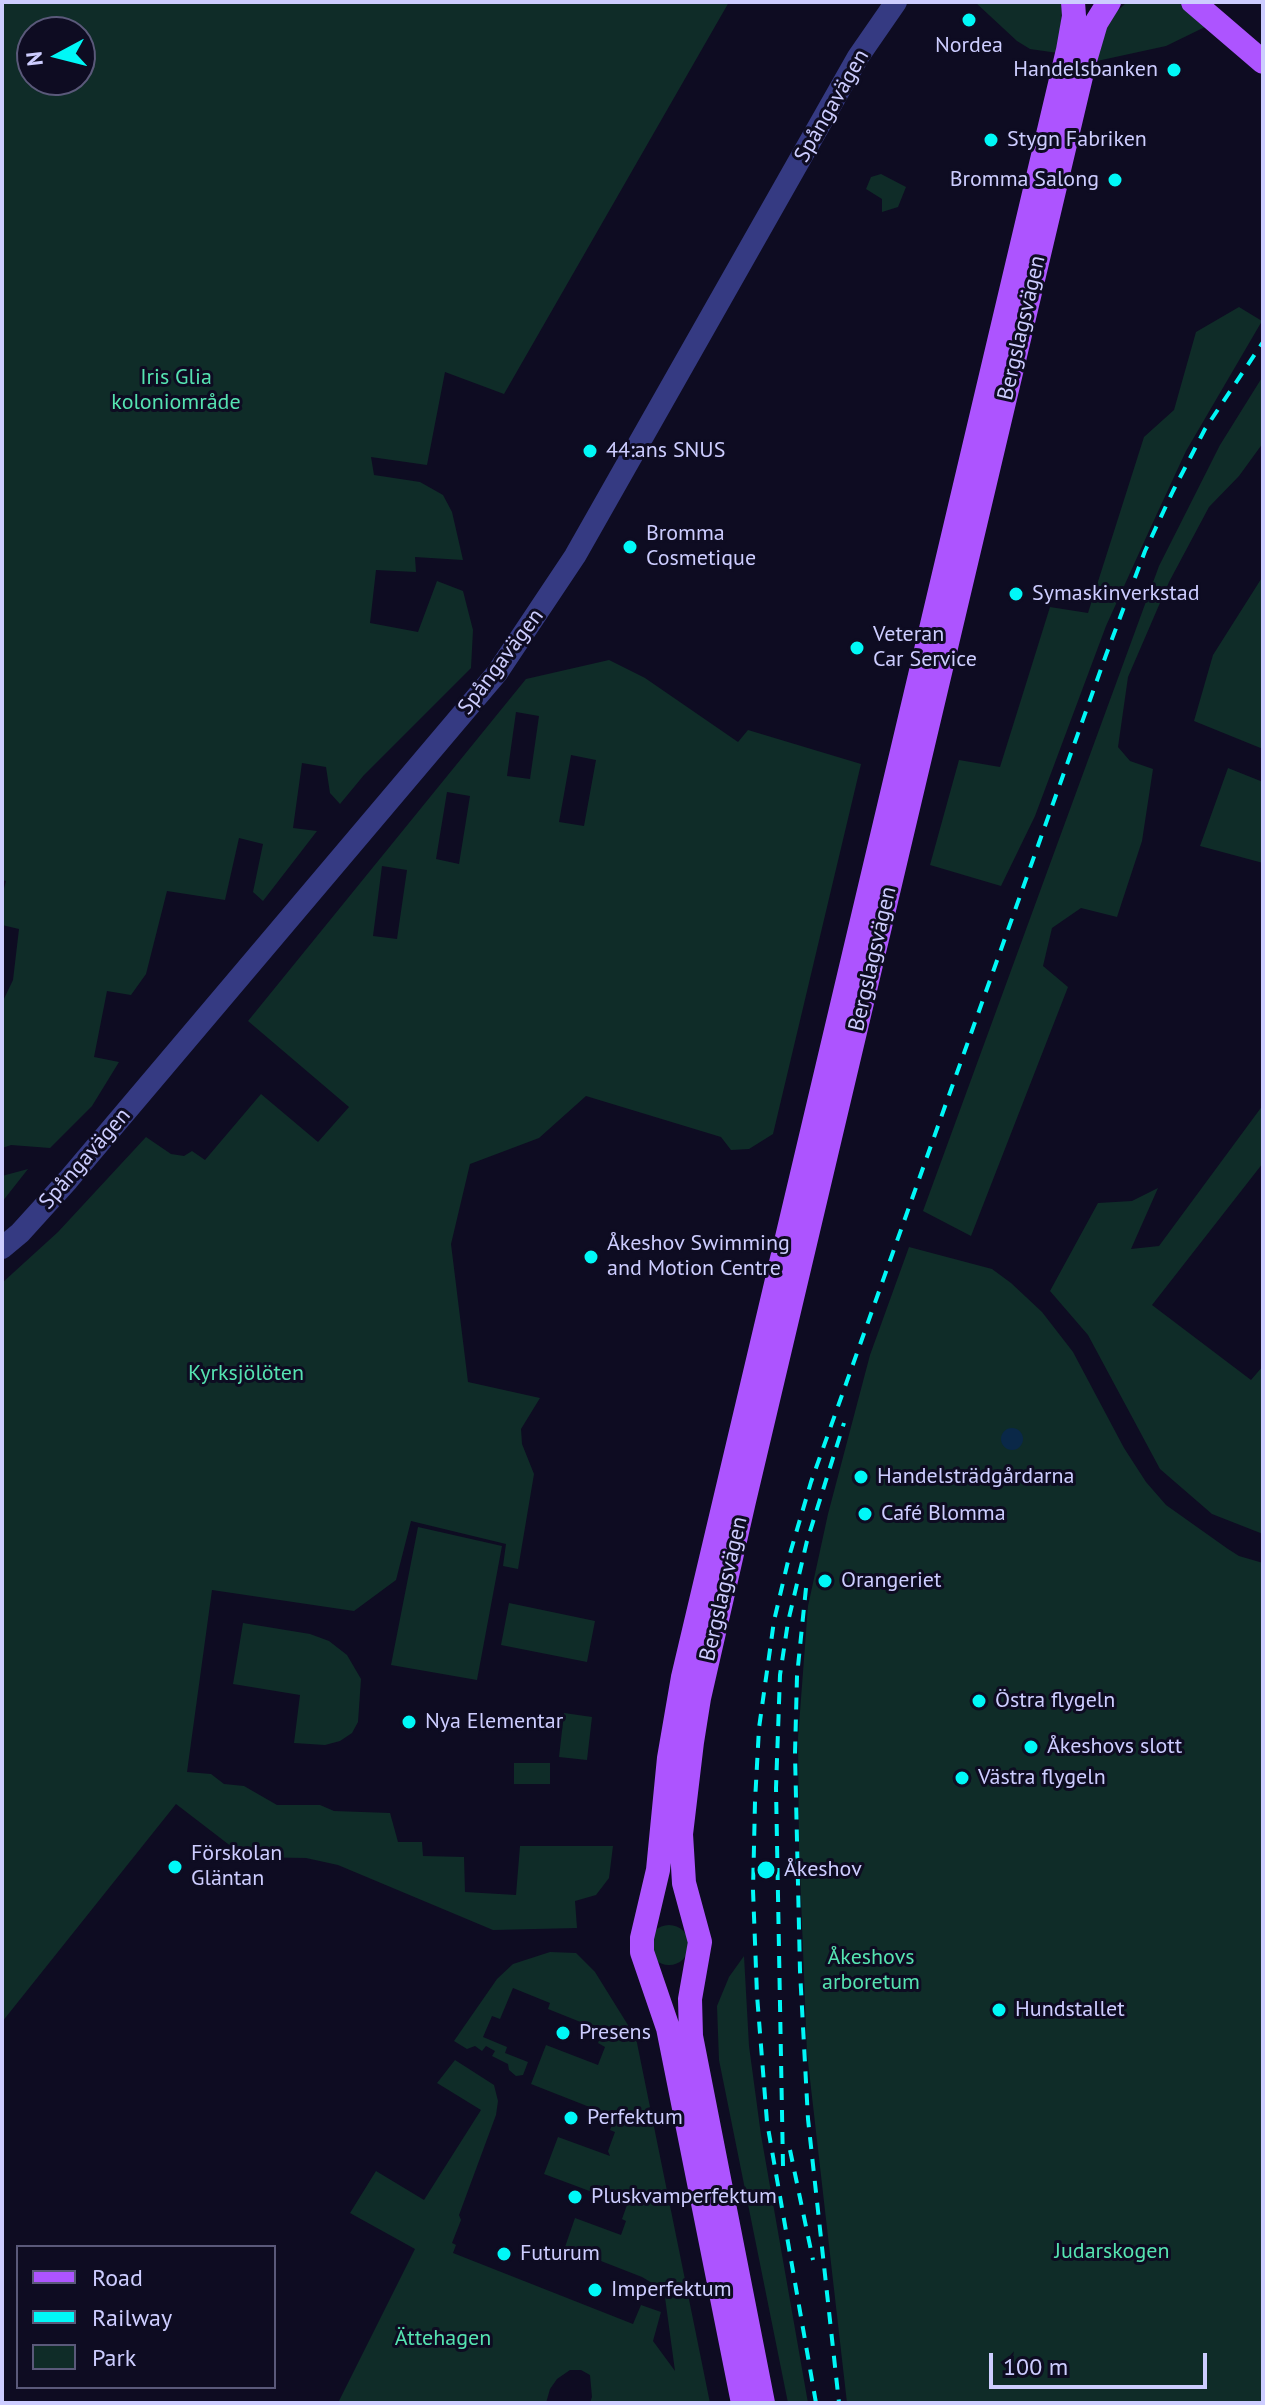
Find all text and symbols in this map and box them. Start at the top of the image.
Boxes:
marker: Nordea [960,11,978,29]
north arrow [16,16,96,96]
place label: Nordea [935,33,1003,59]
street label: Spångavägen [789,45,875,167]
text: N [19,50,49,68]
place label: Handelsbanken [1013,57,1158,83]
marker: Handelsbanken [1165,61,1183,79]
place label: Stygn Fabriken [1007,127,1147,153]
marker: Stygn Fabriken [982,131,1000,149]
place label: Bromma Salong [950,167,1099,193]
marker: Bromma Salong [1106,171,1124,189]
street label: Bergslagsvägen [993,253,1051,403]
park label: Iris Glia koloniområde [111,365,241,416]
place label: 44:ans SNUS [606,438,725,464]
marker: 44:ans SNUS [581,442,599,460]
place label: Bromma Cosmetique [646,521,756,572]
marker: Bromma Cosmetique [621,538,639,556]
place label: Symaskinverkstad [1032,581,1199,607]
marker: Symaskinverkstad [1007,585,1025,603]
street label: Spångavägen [453,604,549,720]
place label: Veteran Car Service [873,622,977,674]
marker: Veteran Car Service [848,639,866,657]
street label: Bergslagsvägen [844,884,902,1034]
street label: Spångavägen [34,1103,136,1215]
place label: Åkeshov Swimming and Motion Centre [607,1231,790,1282]
marker: Åkeshov Swimming and Motion Centre [582,1248,600,1266]
park label: Kyrksjölöten [188,1361,304,1387]
place label: Handelsträdgårdarna [877,1464,1074,1490]
marker: Handelsträdgårdarna [852,1468,870,1486]
place label: Café Blomma [881,1501,1006,1527]
marker: Café Blomma [856,1505,874,1523]
street label: Bergslagsvägen [695,1514,753,1664]
place label: Orangeriet [841,1568,941,1594]
marker: Orangeriet [816,1572,834,1590]
place label: Östra flygeln [995,1688,1115,1714]
marker: Östra flygeln [970,1692,988,1710]
place label: Nya Elementar [425,1709,563,1735]
marker: Nya Elementar [400,1713,418,1731]
place label: Åkeshovs slott [1047,1734,1182,1760]
marker: Åkeshovs slott [1022,1738,1040,1756]
place label: Västra flygeln [978,1765,1106,1791]
marker: Västra flygeln [953,1769,971,1787]
place label: Förskolan Gläntan [191,1841,282,1892]
place label: Åkeshov [784,1857,862,1883]
marker: Förskolan Gläntan [166,1858,184,1876]
marker: Åkeshov [755,1859,777,1881]
park label: Åkeshovs arboretum [822,1945,920,1996]
place label: Hundstallet [1015,1997,1125,2023]
marker: Hundstallet [990,2001,1008,2019]
place label: Presens [579,2020,651,2046]
marker: Presens [554,2024,572,2042]
place label: Perfektum [587,2105,683,2131]
marker: Perfektum [562,2109,580,2127]
place label: Pluskvamperfektum [591,2184,777,2210]
marker: Pluskvamperfektum [566,2188,584,2206]
park label: Judarskogen [1055,2239,1169,2265]
place label: Futurum [520,2241,600,2267]
legend [16,2245,276,2389]
marker: Futurum [495,2245,513,2263]
text: Road [92,2262,143,2293]
place label: Imperfektum [611,2277,731,2303]
marker: Imperfektum [586,2281,604,2299]
text: Railway [92,2302,172,2333]
park label: Ättehagen [395,2326,491,2352]
scale bar [993,2337,1211,2387]
text: Park [92,2342,136,2373]
text: 100 m [1003,2351,1068,2382]

